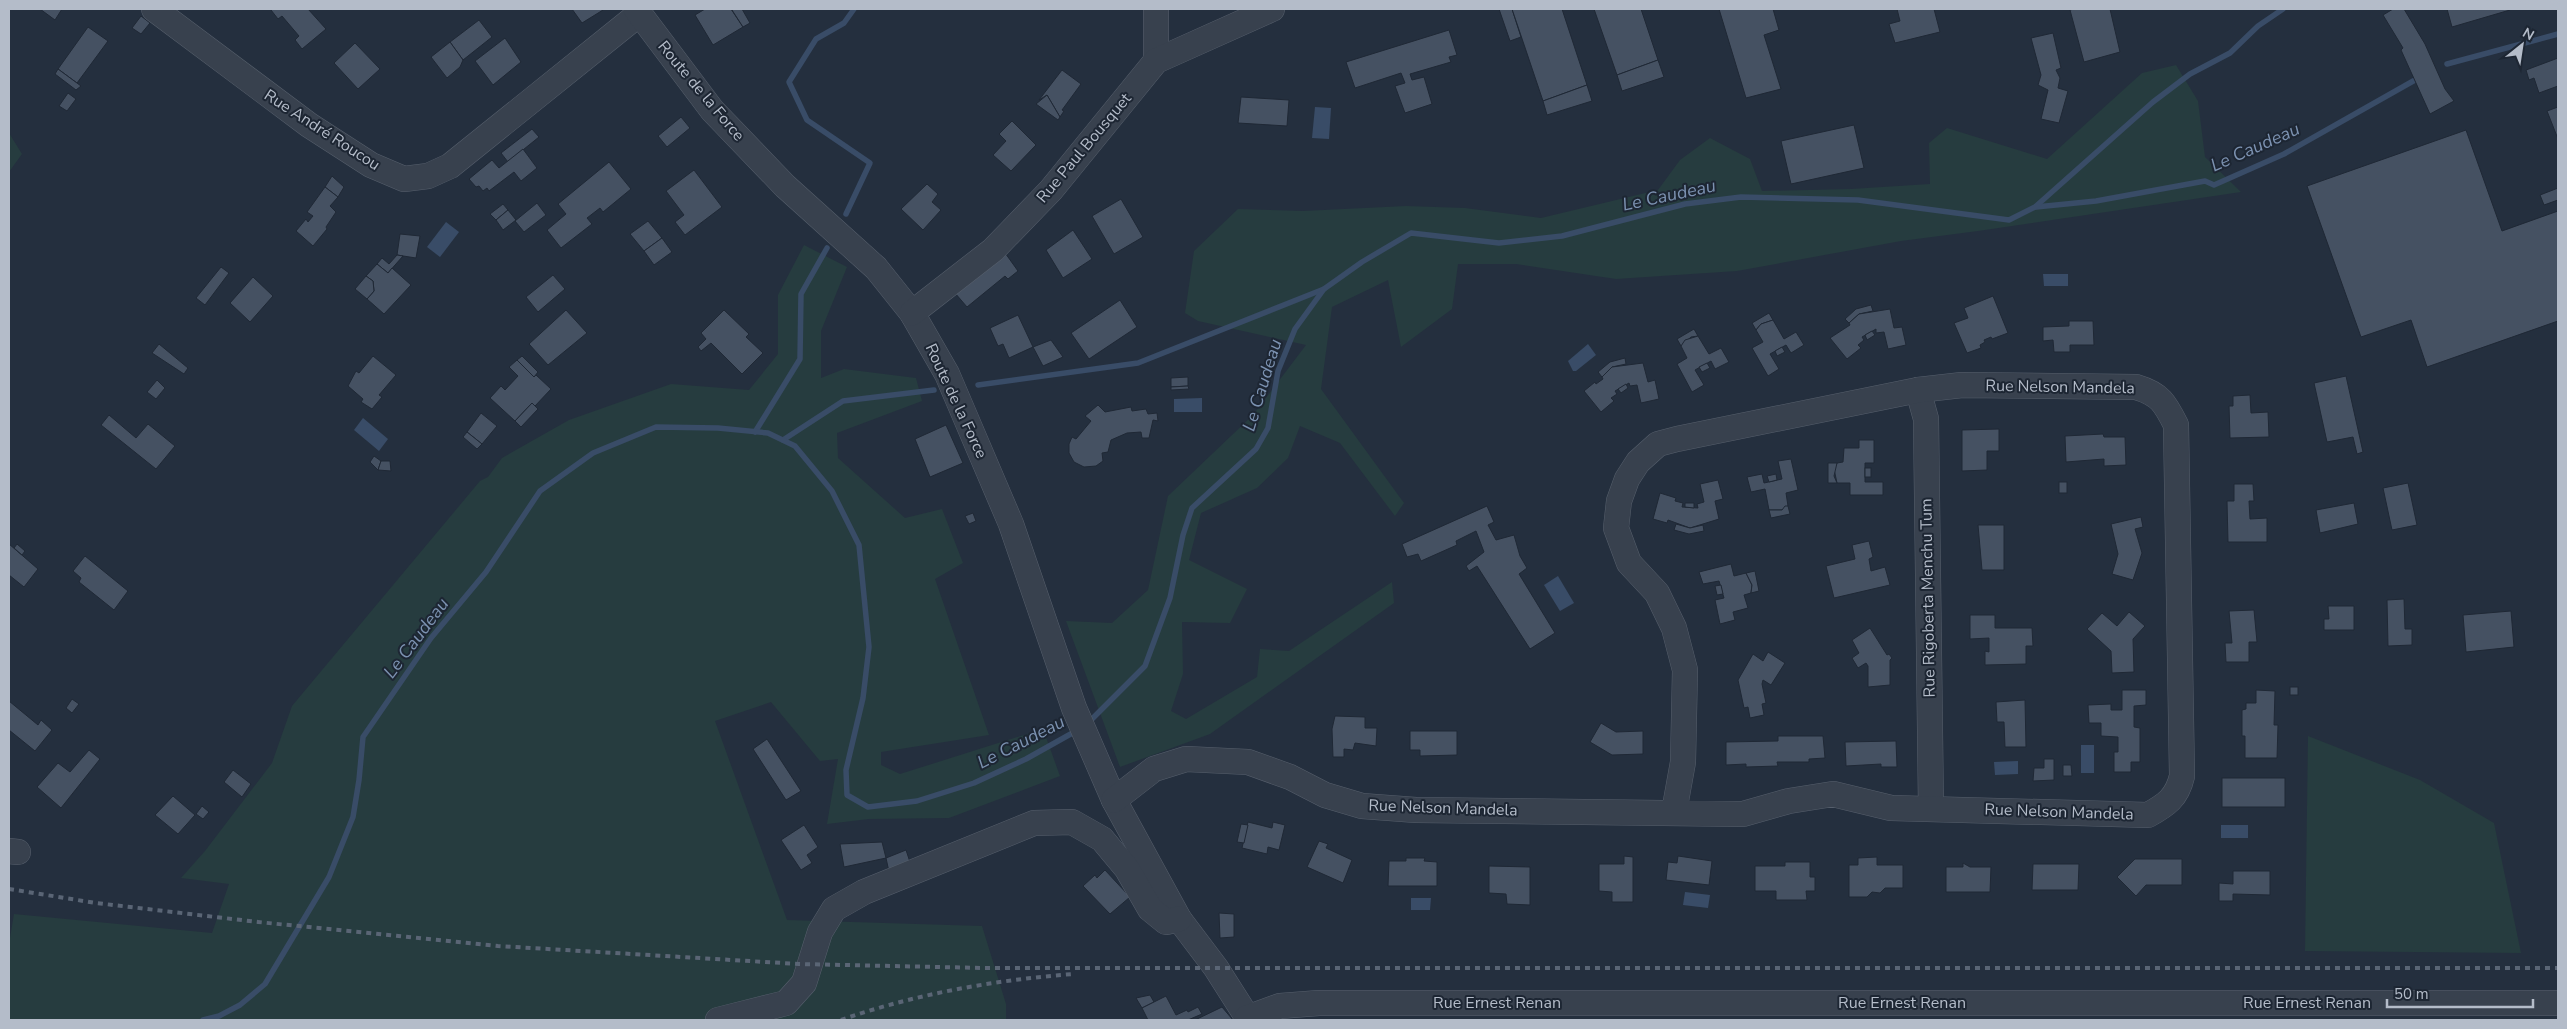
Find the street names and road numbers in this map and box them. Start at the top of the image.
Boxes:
street label: Route de la Force [653,36,749,146]
street label: Rue André Roucou [260,84,384,176]
street label: Rue Paul Bousquet [1031,88,1137,208]
street label: Route de la Force [920,340,992,462]
street label: Rue Nelson Mandela [1985,375,2135,399]
street label: Rue Rigoberta Menchu Tum [1915,498,1941,698]
street label: Rue Nelson Mandela [1368,794,1518,822]
street label: Rue Nelson Mandela [1984,798,2134,826]
street label: Rue Ernest Renan [1433,992,1561,1014]
street label: Rue Ernest Renan [1838,992,1966,1014]
street label: Rue Ernest Renan [2243,992,2371,1014]

